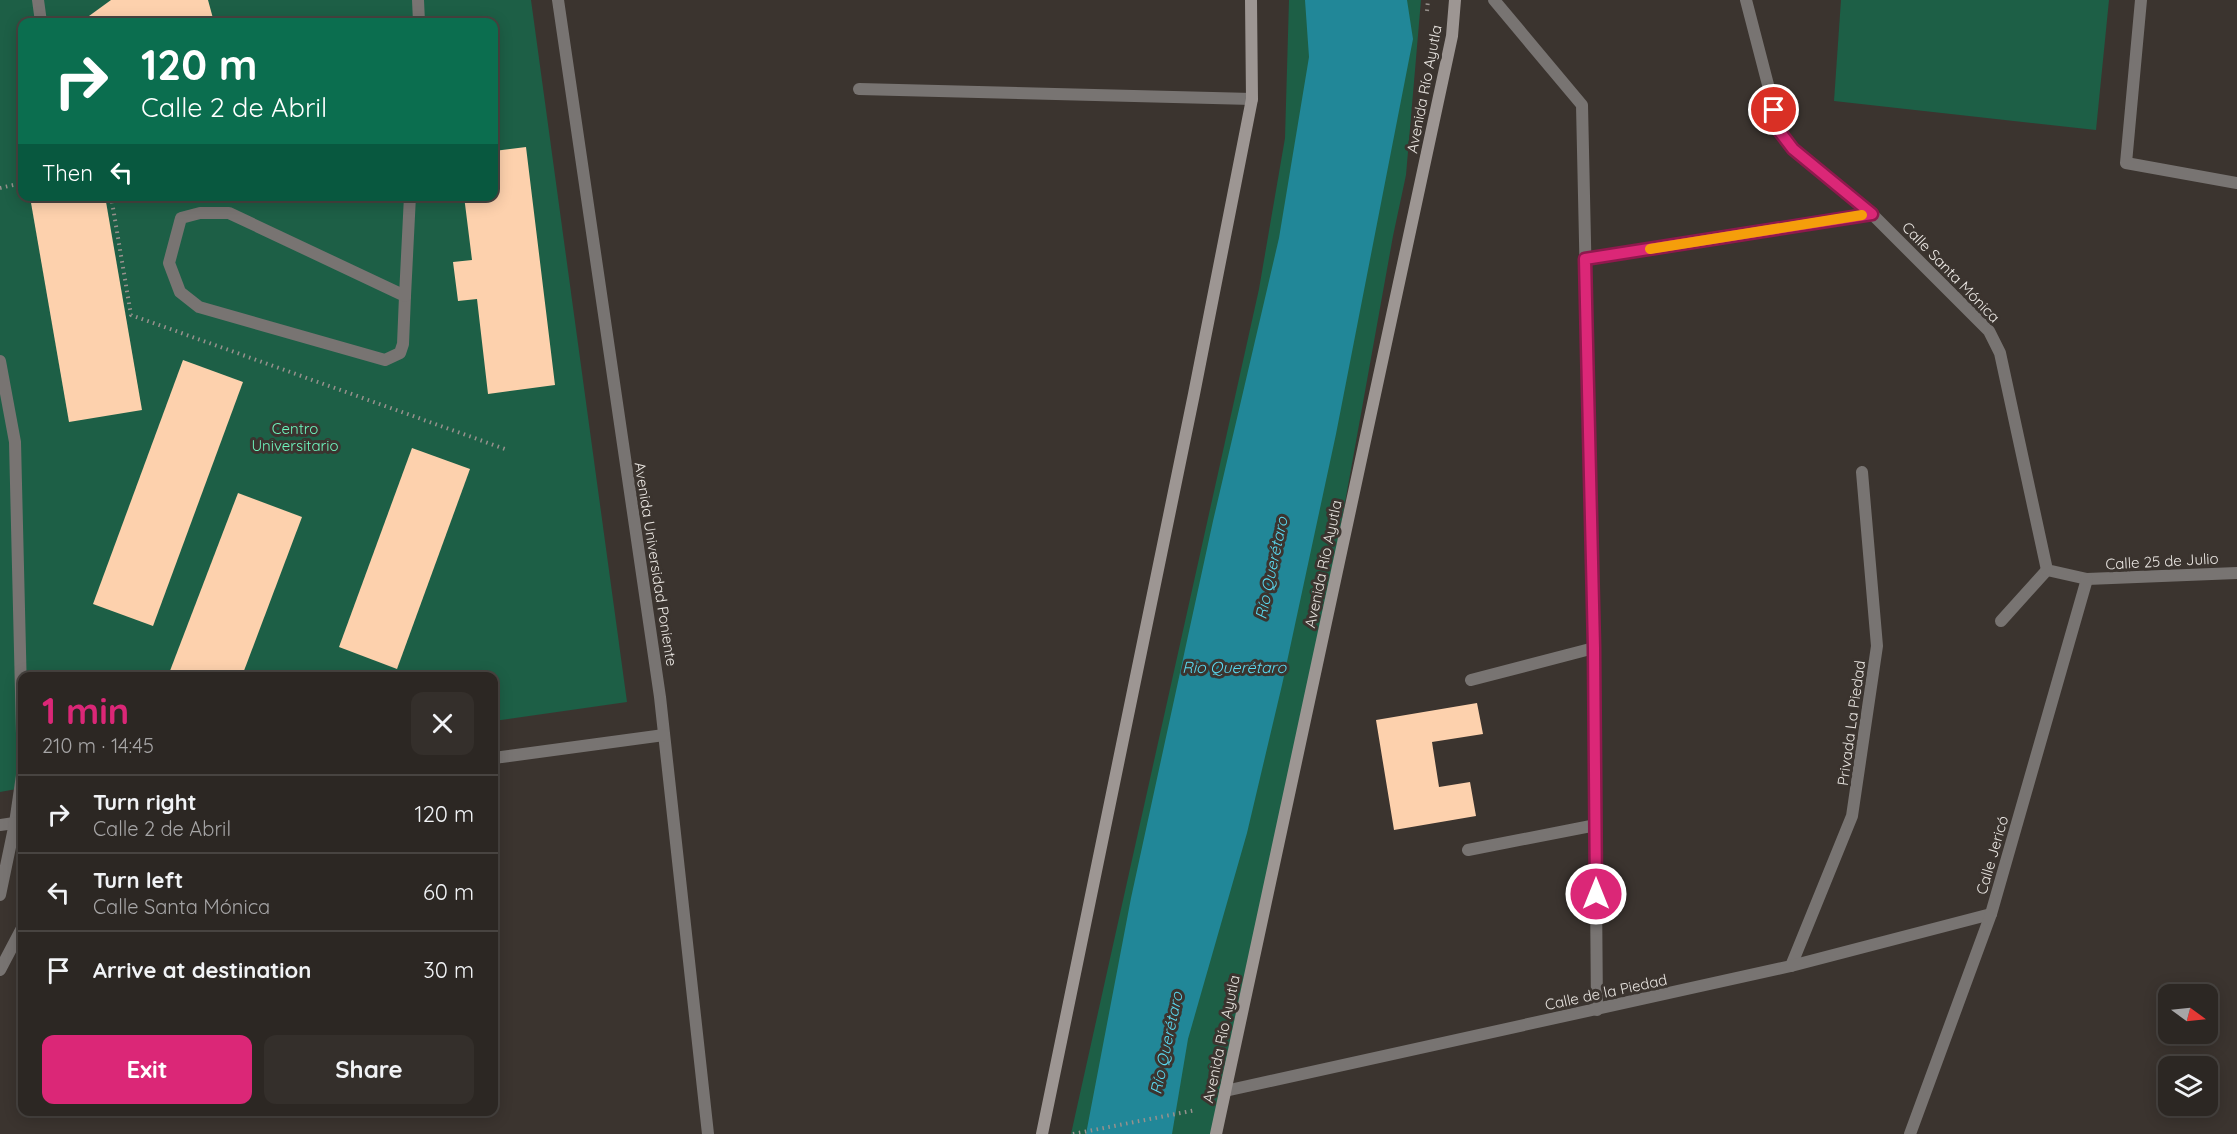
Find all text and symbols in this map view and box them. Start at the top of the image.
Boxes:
street label: Avenida Río Ayutla [1402,23,1446,155]
text: 120 m [141,38,258,91]
icon: right [42,42,120,120]
pin [1748,84,1799,135]
text: Calle 2 de Abril [141,90,327,124]
icon: arrive [1757,93,1790,126]
icon: left [105,156,138,189]
text: Then [42,159,93,187]
street label: Calle Santa Mónica [1898,218,2004,326]
park label: Centro Universitario [251,419,339,455]
street label: Avenida Universidad Poniente [630,461,682,667]
street label: Avenida Río Ayutla [1300,498,1346,630]
water label: Río Querétaro [1250,514,1292,621]
street label: Calle 25 de Julio [2105,549,2219,573]
water label: Rio Querétaro [1182,657,1287,677]
street label: Privada La Piedad [1833,659,1869,787]
text: 1 min [42,688,129,733]
button: close [411,692,474,755]
text: 210 m · 14:45 [42,733,154,758]
text: Turn right [93,788,197,816]
icon: right [42,798,75,831]
text: 120 m [415,800,474,828]
street label: Calle Jericó [1972,813,2012,897]
text: Calle 2 de Abril [93,816,231,841]
position arrow [1564,862,1628,926]
text: Turn left [93,866,183,894]
icon: left [42,876,75,909]
text: 60 m [423,878,474,906]
text: Calle Santa Mónica [93,894,270,919]
icon: arrive [42,954,75,987]
text: Arrive at destination [93,956,311,984]
text: 30 m [423,956,474,984]
street label: Calle de la Piedad [1543,970,1669,1014]
street label: Avenida Río Ayutla [1198,973,1244,1105]
north arrow [2158,984,2218,1044]
map controls [2158,984,2218,1116]
water label: Río Querétaro [1145,989,1187,1096]
button: Exit [42,1035,252,1104]
button: Share [264,1035,474,1104]
button: layers [2158,1056,2218,1116]

